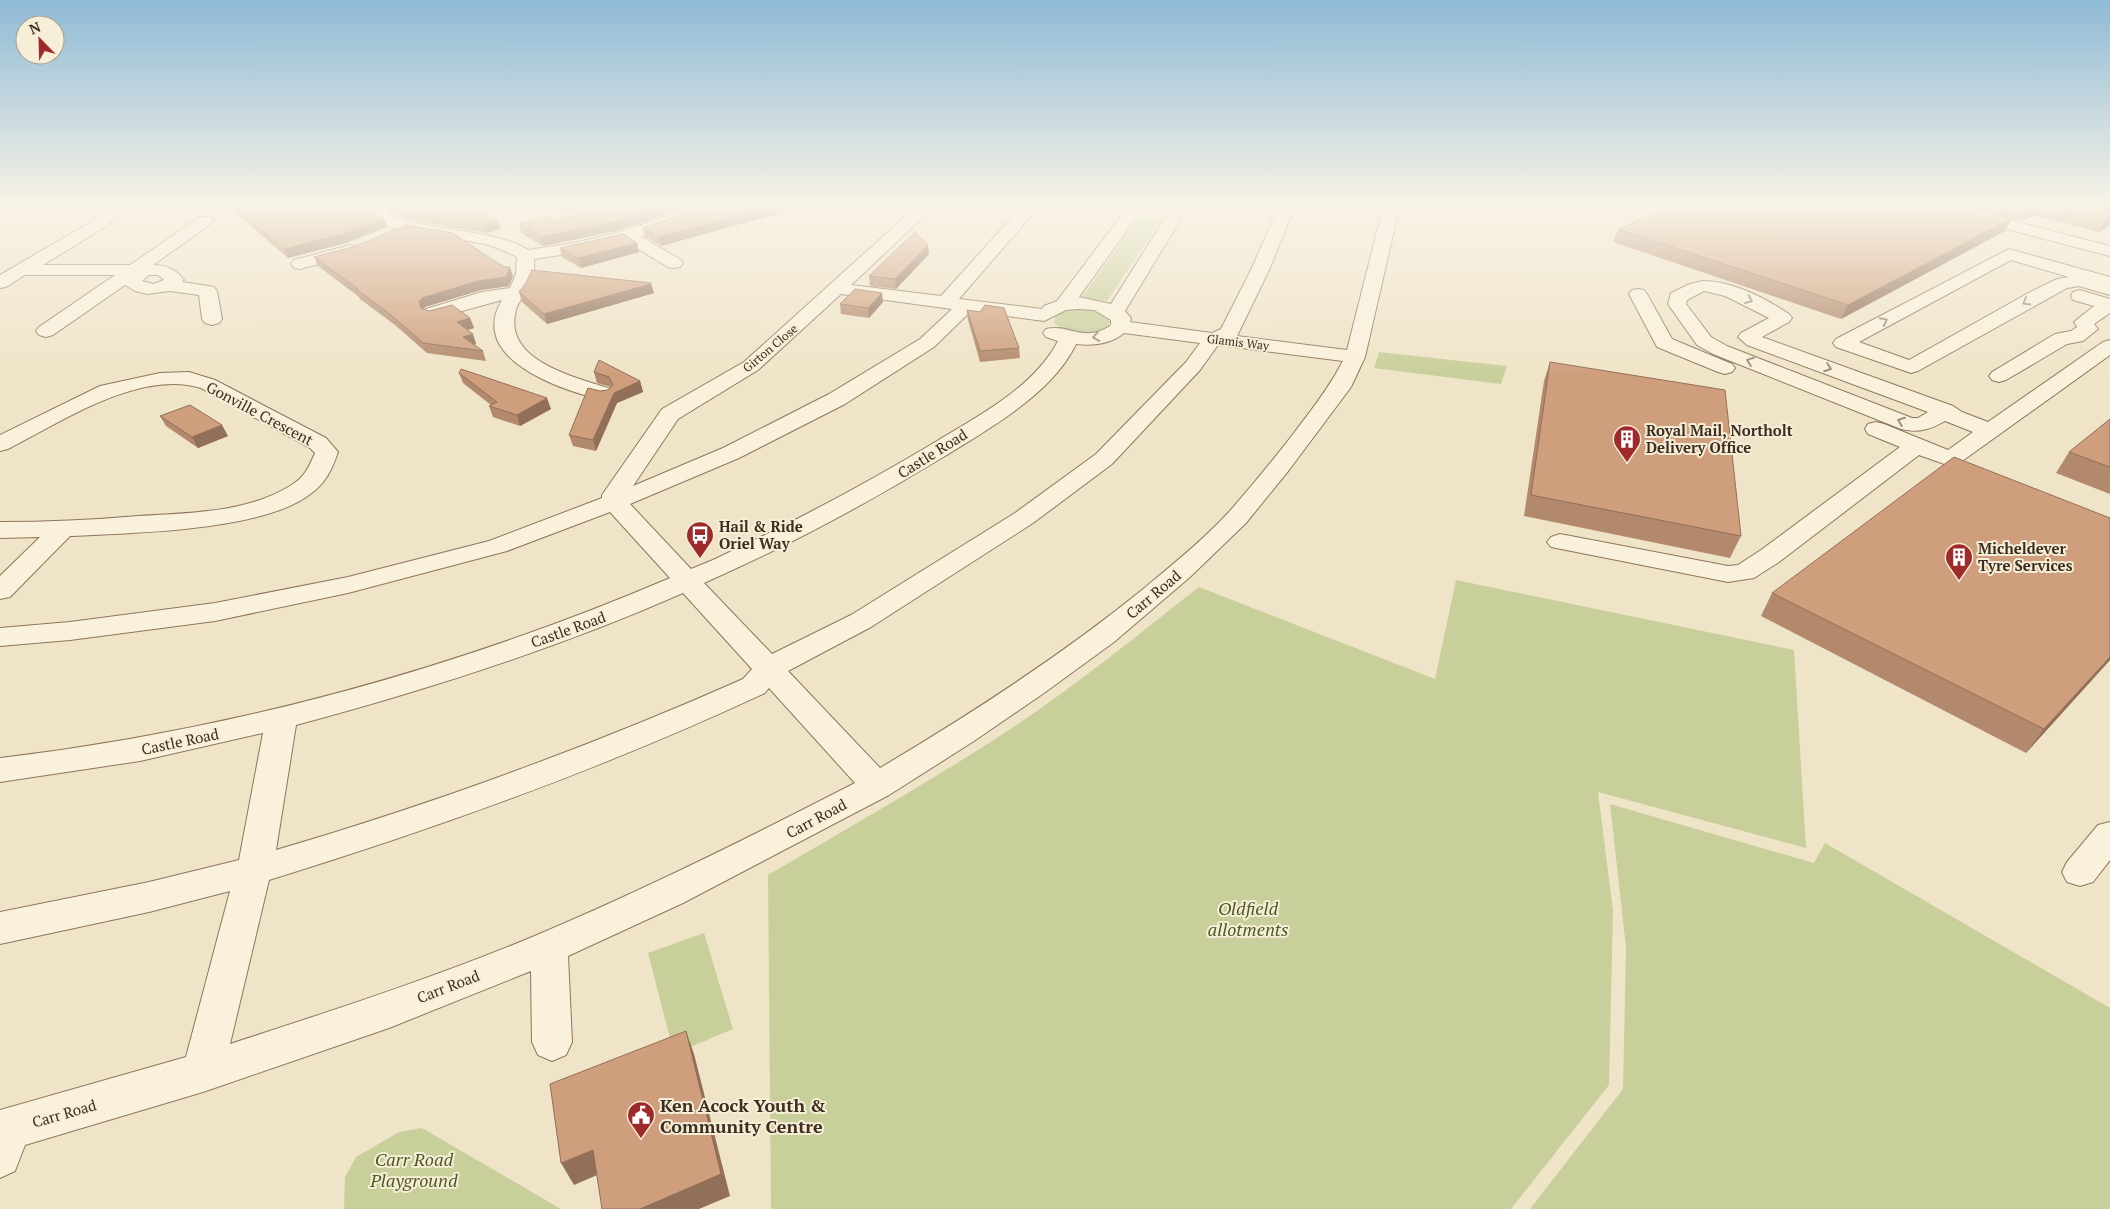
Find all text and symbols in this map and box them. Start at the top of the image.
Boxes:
north arrow [15,15,65,65]
text: N [26,17,44,38]
one-way arrow [1744,294,1753,305]
one-way arrow [2022,295,2031,305]
one-way arrow [1878,317,1887,327]
street label: Girton Close [740,321,800,375]
one-way arrow [1092,331,1101,341]
street label: Glamis Way [1206,331,1271,353]
one-way arrow [1746,357,1755,368]
one-way arrow [1823,362,1832,372]
street label: Gonville Crescent [203,376,317,450]
one-way arrow [1897,416,1906,427]
place label: Royal Mail, Northolt Delivery Office [1646,420,1793,457]
street label: Castle Road [893,424,971,482]
building icon: Royal Mail, Northolt Delivery Office [1612,424,1642,463]
place label: Hail & Ride Oriel Way [719,516,803,553]
bus stop icon: Hail & Ride Oriel Way [685,520,715,559]
place label: Micheldever Tyre Services [1978,538,2073,575]
building icon: Micheldever Tyre Services [1944,542,1974,581]
street label: Carr Road [1121,565,1185,623]
street label: Castle Road [528,606,608,652]
street label: Castle Road [140,723,220,759]
street label: Carr Road [782,794,850,842]
park label: Oldfield allotments [1208,896,1288,941]
street label: Carr Road [414,965,482,1007]
place label: Ken Acock Youth & Community Centre [660,1093,826,1138]
street label: Carr Road [30,1094,98,1132]
public building icon: Ken Acock Youth & Community Centre [626,1100,656,1139]
park label: Carr Road Playground [369,1147,458,1192]

